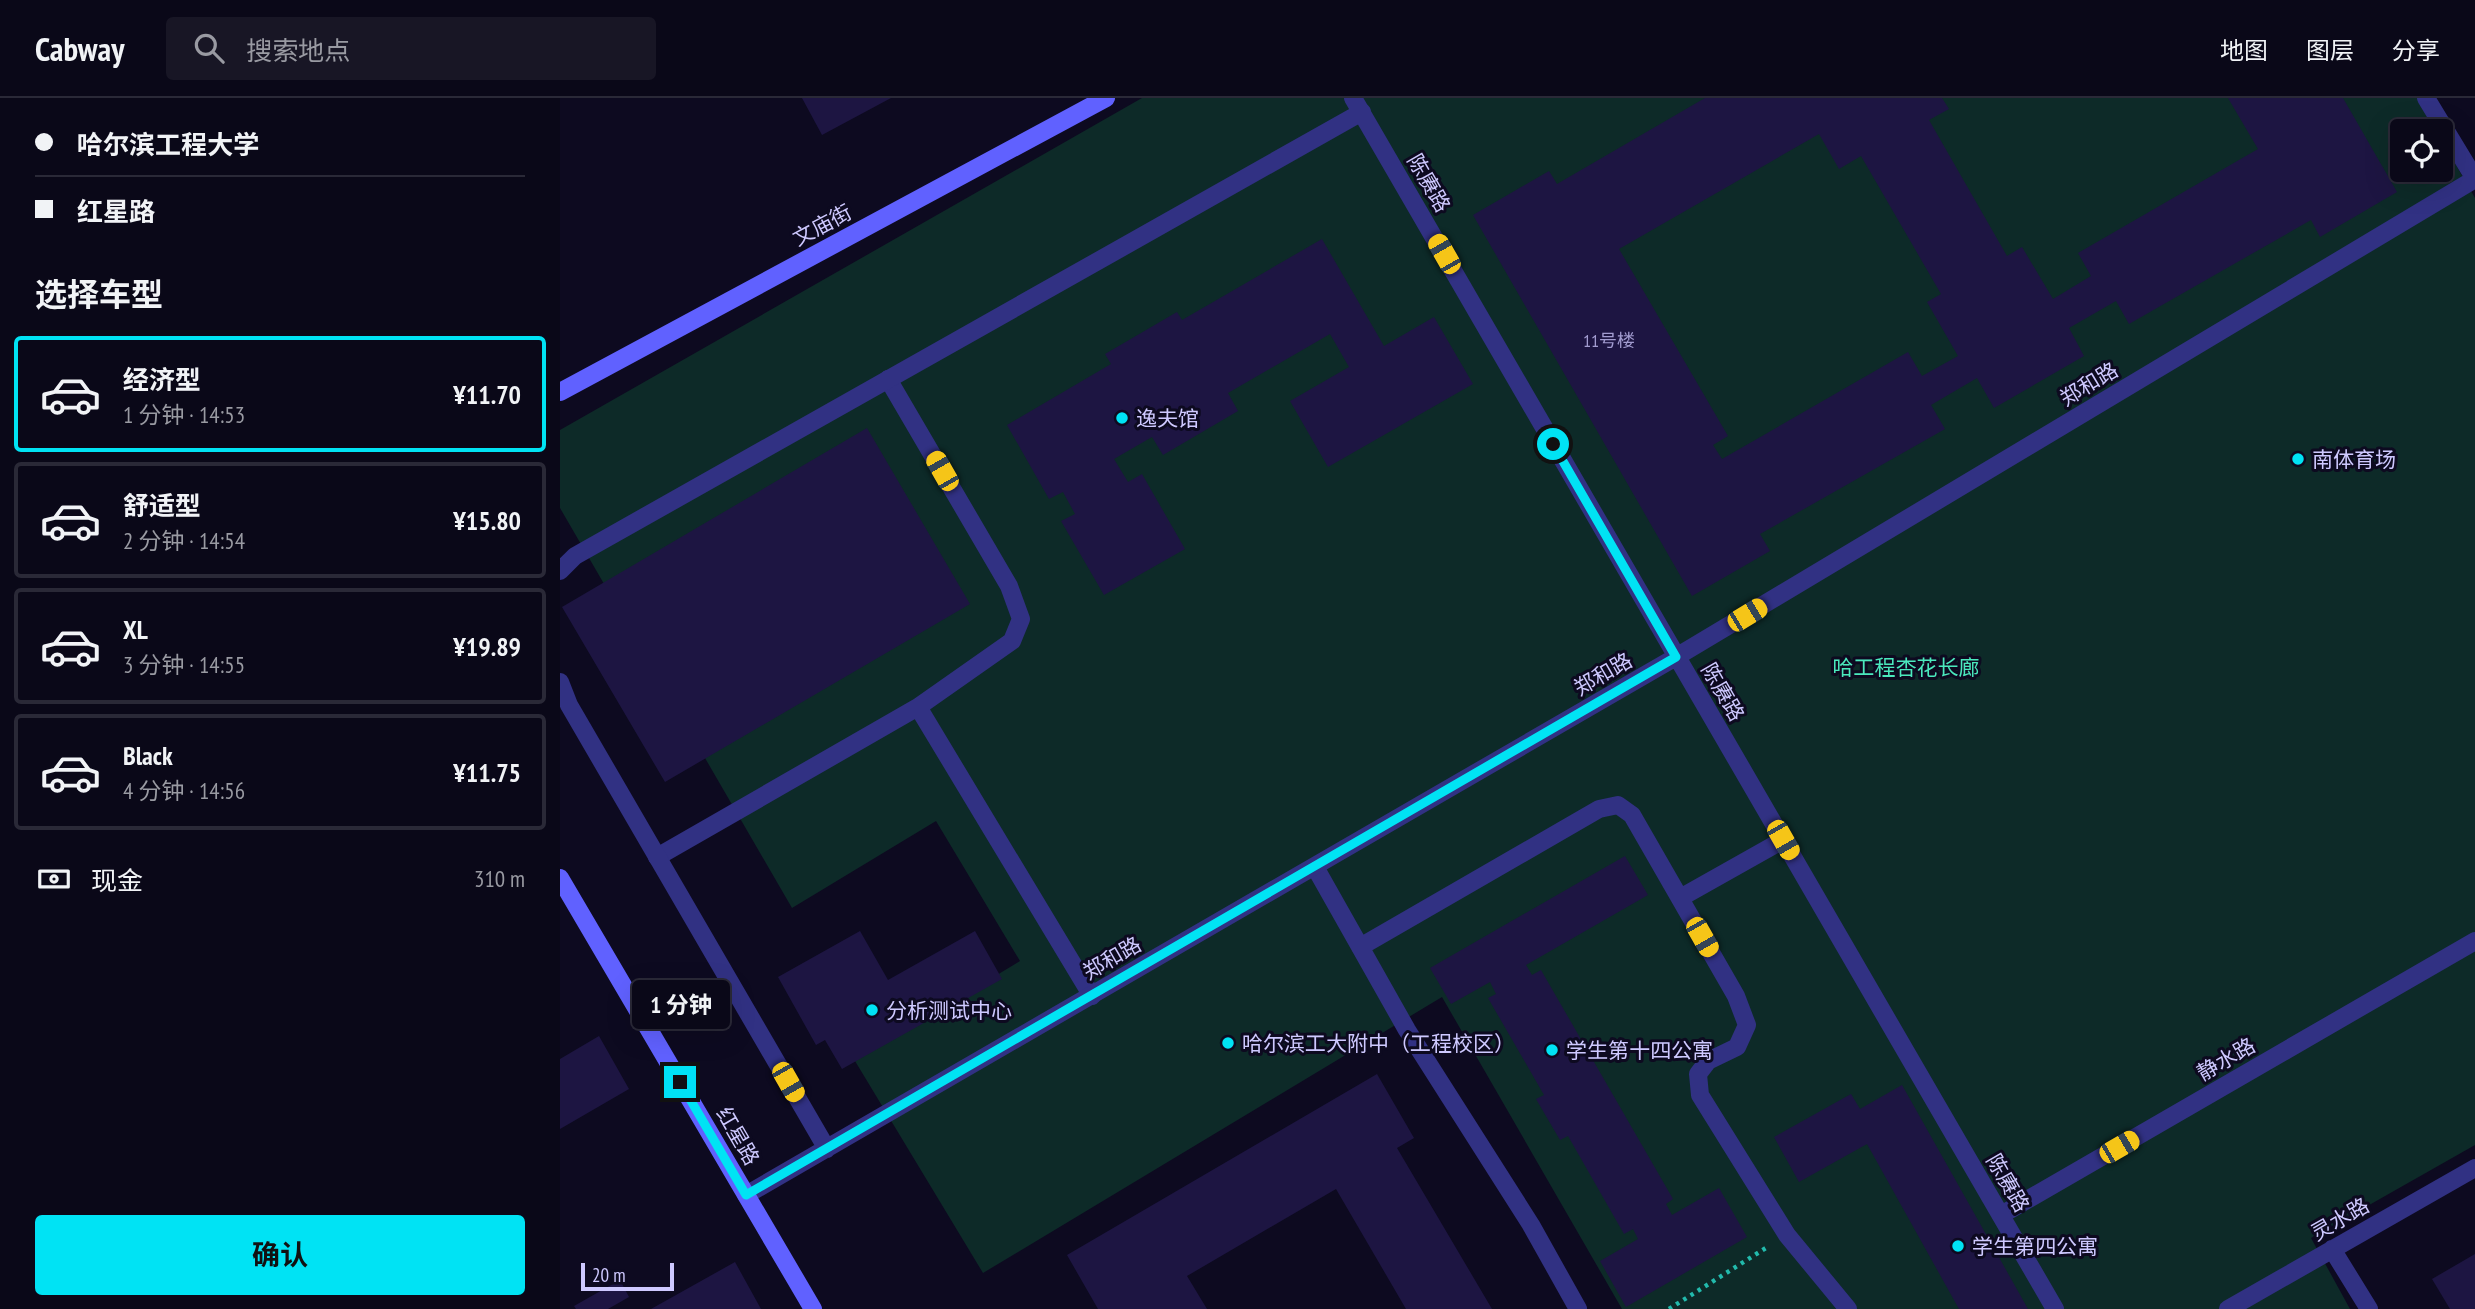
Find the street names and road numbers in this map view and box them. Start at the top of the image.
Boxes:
street label: 陈赓路 [1402,149,1456,217]
street label: 文庙街 [788,198,856,252]
street label: 郑和路 [2055,356,2123,412]
street label: 郑和路 [1569,647,1637,701]
street label: 陈赓路 [1696,658,1750,726]
street label: 郑和路 [1078,931,1146,985]
street label: 静水路 [2192,1032,2260,1086]
street label: 红星路 [711,1102,765,1170]
street label: 陈赓路 [1981,1149,2035,1217]
street label: 灵水路 [2306,1192,2374,1246]

